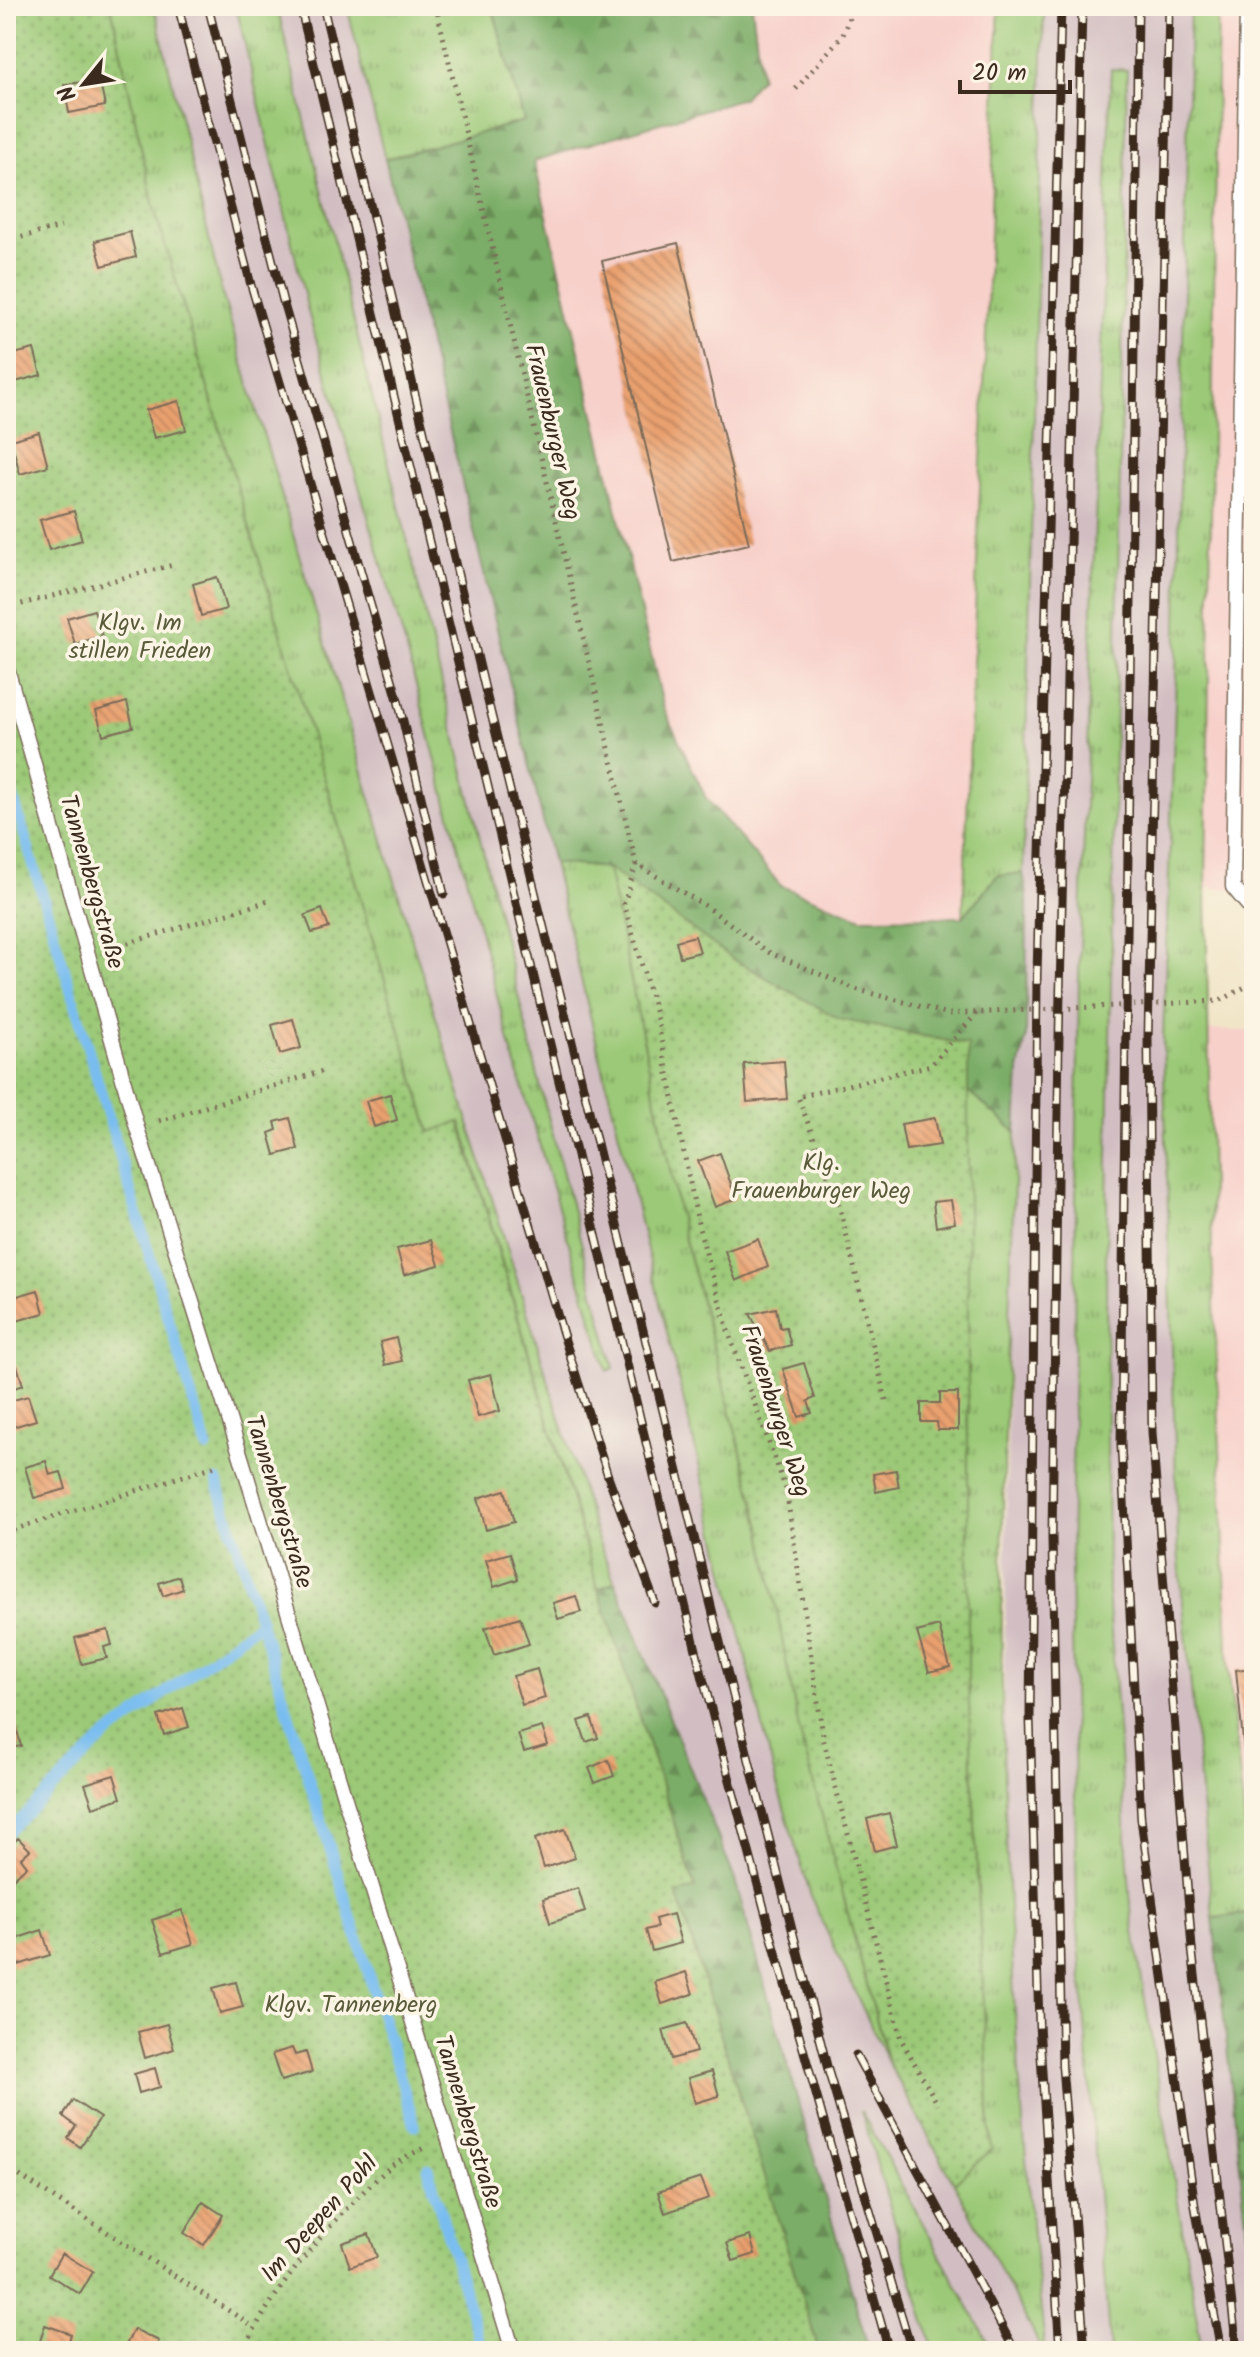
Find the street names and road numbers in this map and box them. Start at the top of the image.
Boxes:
street label: Frauenburger Weg [513,340,591,524]
street label: Tannenbergstraße [48,790,135,974]
street label: Frauenburger Weg [729,1320,821,1502]
street label: Tannenbergstraße [233,1410,323,1594]
street label: Tannenbergstraße [422,2030,512,2214]
street label: Im Deepen Pohl [252,2146,388,2292]

